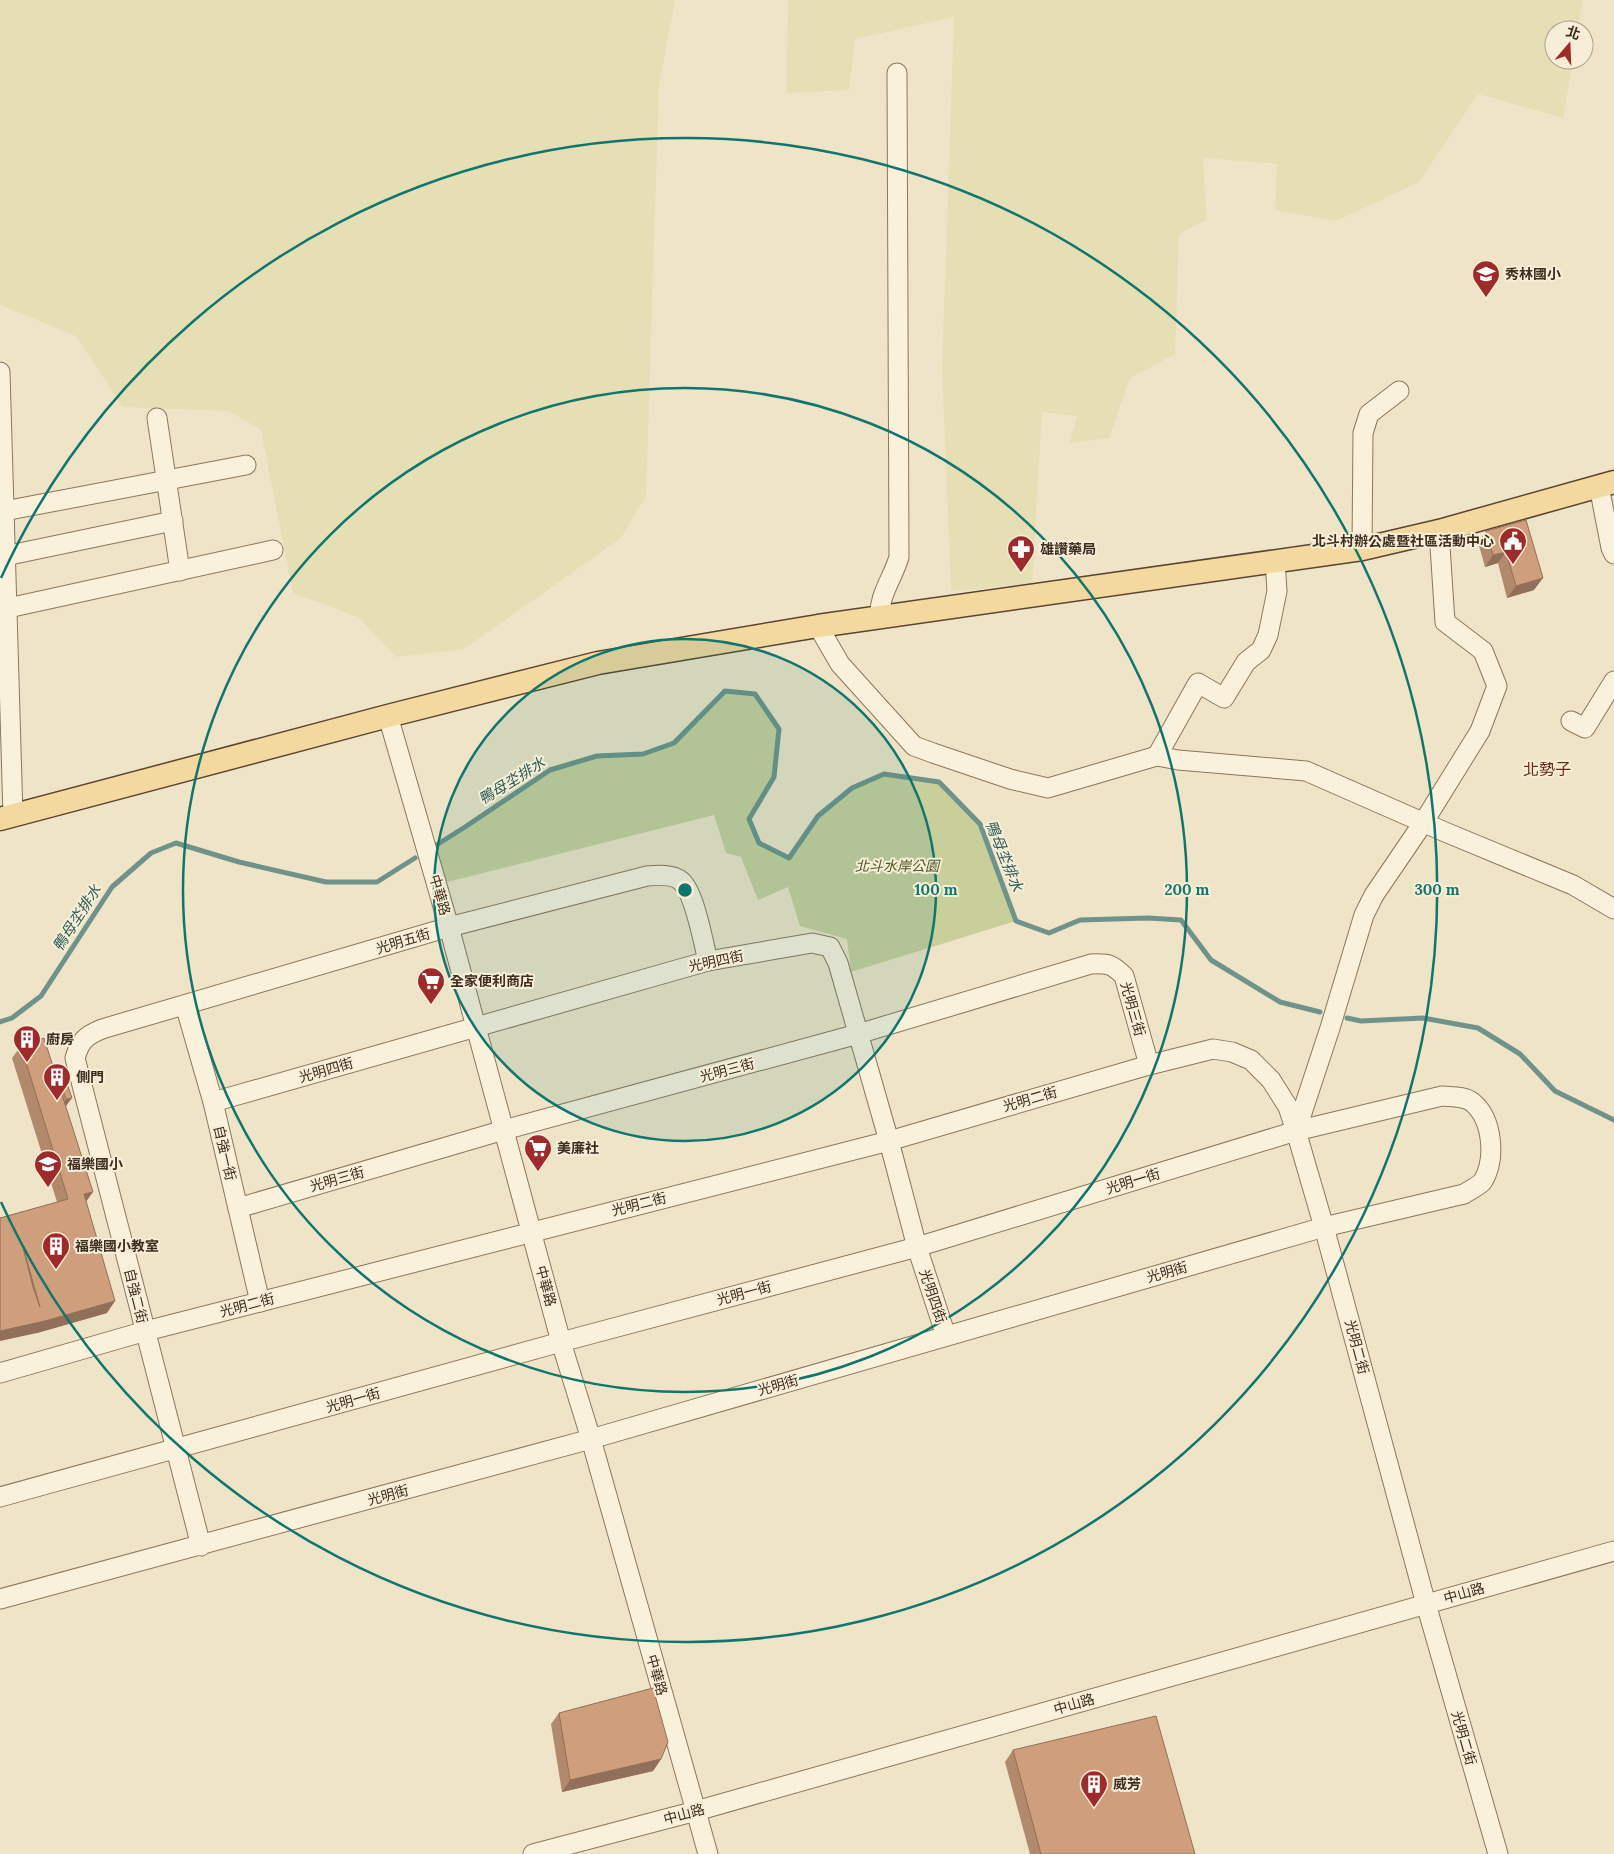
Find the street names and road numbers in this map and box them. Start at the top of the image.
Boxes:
street label: 中華路 [426,872,454,918]
street label: 光明五街 [374,924,432,958]
street label: 光明四街 [687,946,745,976]
street label: 光明三街 [1117,980,1149,1038]
street label: 光明四街 [297,1054,355,1086]
street label: 光明三街 [698,1054,756,1086]
street label: 光明二街 [1001,1083,1059,1115]
street label: 自強一街 [210,1124,240,1182]
street label: 光明三街 [308,1163,366,1195]
street label: 光明一街 [1104,1164,1162,1198]
street label: 光明二街 [610,1188,668,1220]
street label: 光明街 [1144,1258,1190,1286]
street label: 中華路 [532,1263,560,1309]
street label: 自強二街 [120,1267,152,1325]
street label: 光明四街 [915,1267,951,1325]
street label: 光明一街 [715,1277,773,1309]
street label: 光明二街 [218,1289,276,1321]
street label: 光明二街 [1341,1318,1373,1376]
street label: 光明街 [755,1371,801,1399]
street label: 光明一街 [324,1384,382,1416]
street label: 光明街 [365,1481,411,1509]
street label: 中山路 [1441,1579,1487,1607]
street label: 中華路 [643,1652,671,1698]
street label: 中山路 [1051,1690,1097,1718]
street label: 光明二街 [1448,1709,1480,1767]
street label: 中山路 [661,1800,707,1828]

